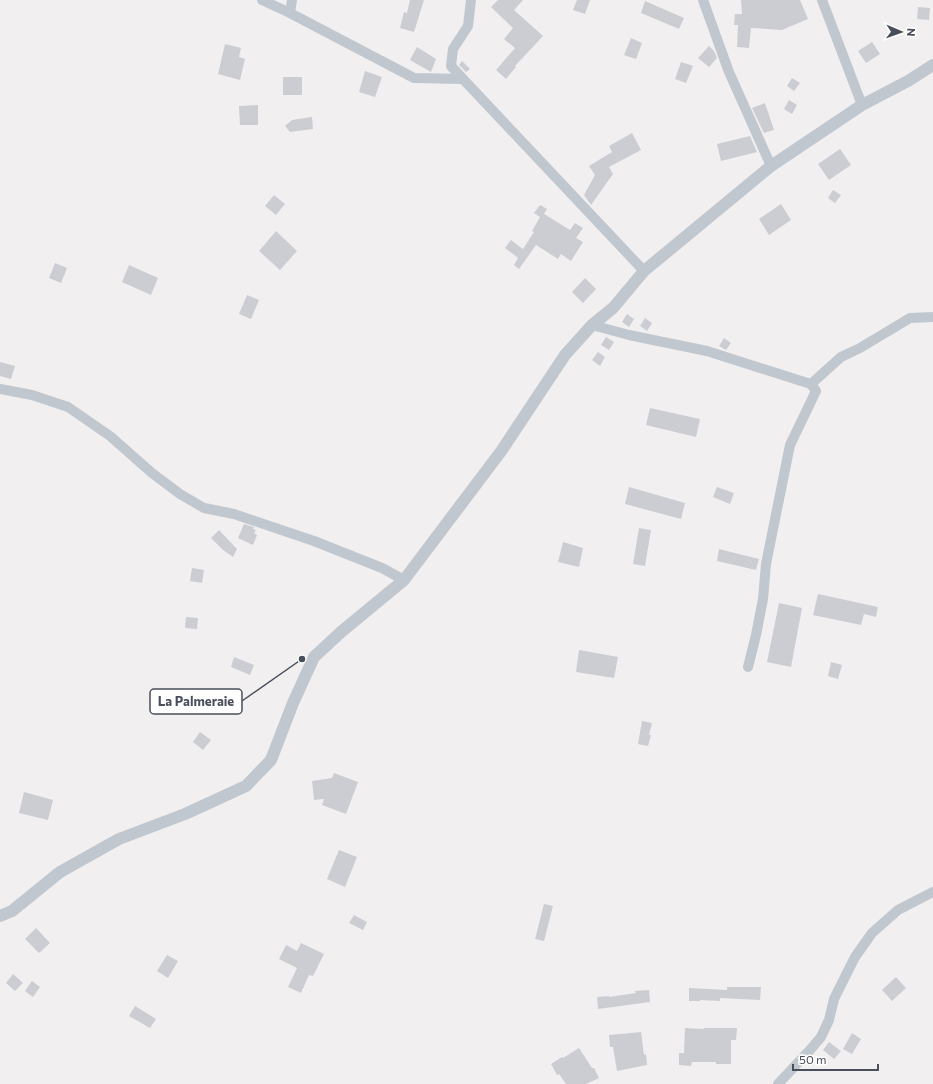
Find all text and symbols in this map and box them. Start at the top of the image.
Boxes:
north arrow [881,12,921,52]
text: N [905,28,918,37]
callout: La Palmeraie [150,689,242,714]
text: La Palmeraie [158,693,234,709]
scale bar [793,1046,878,1072]
text: 50 m [799,1052,827,1066]

